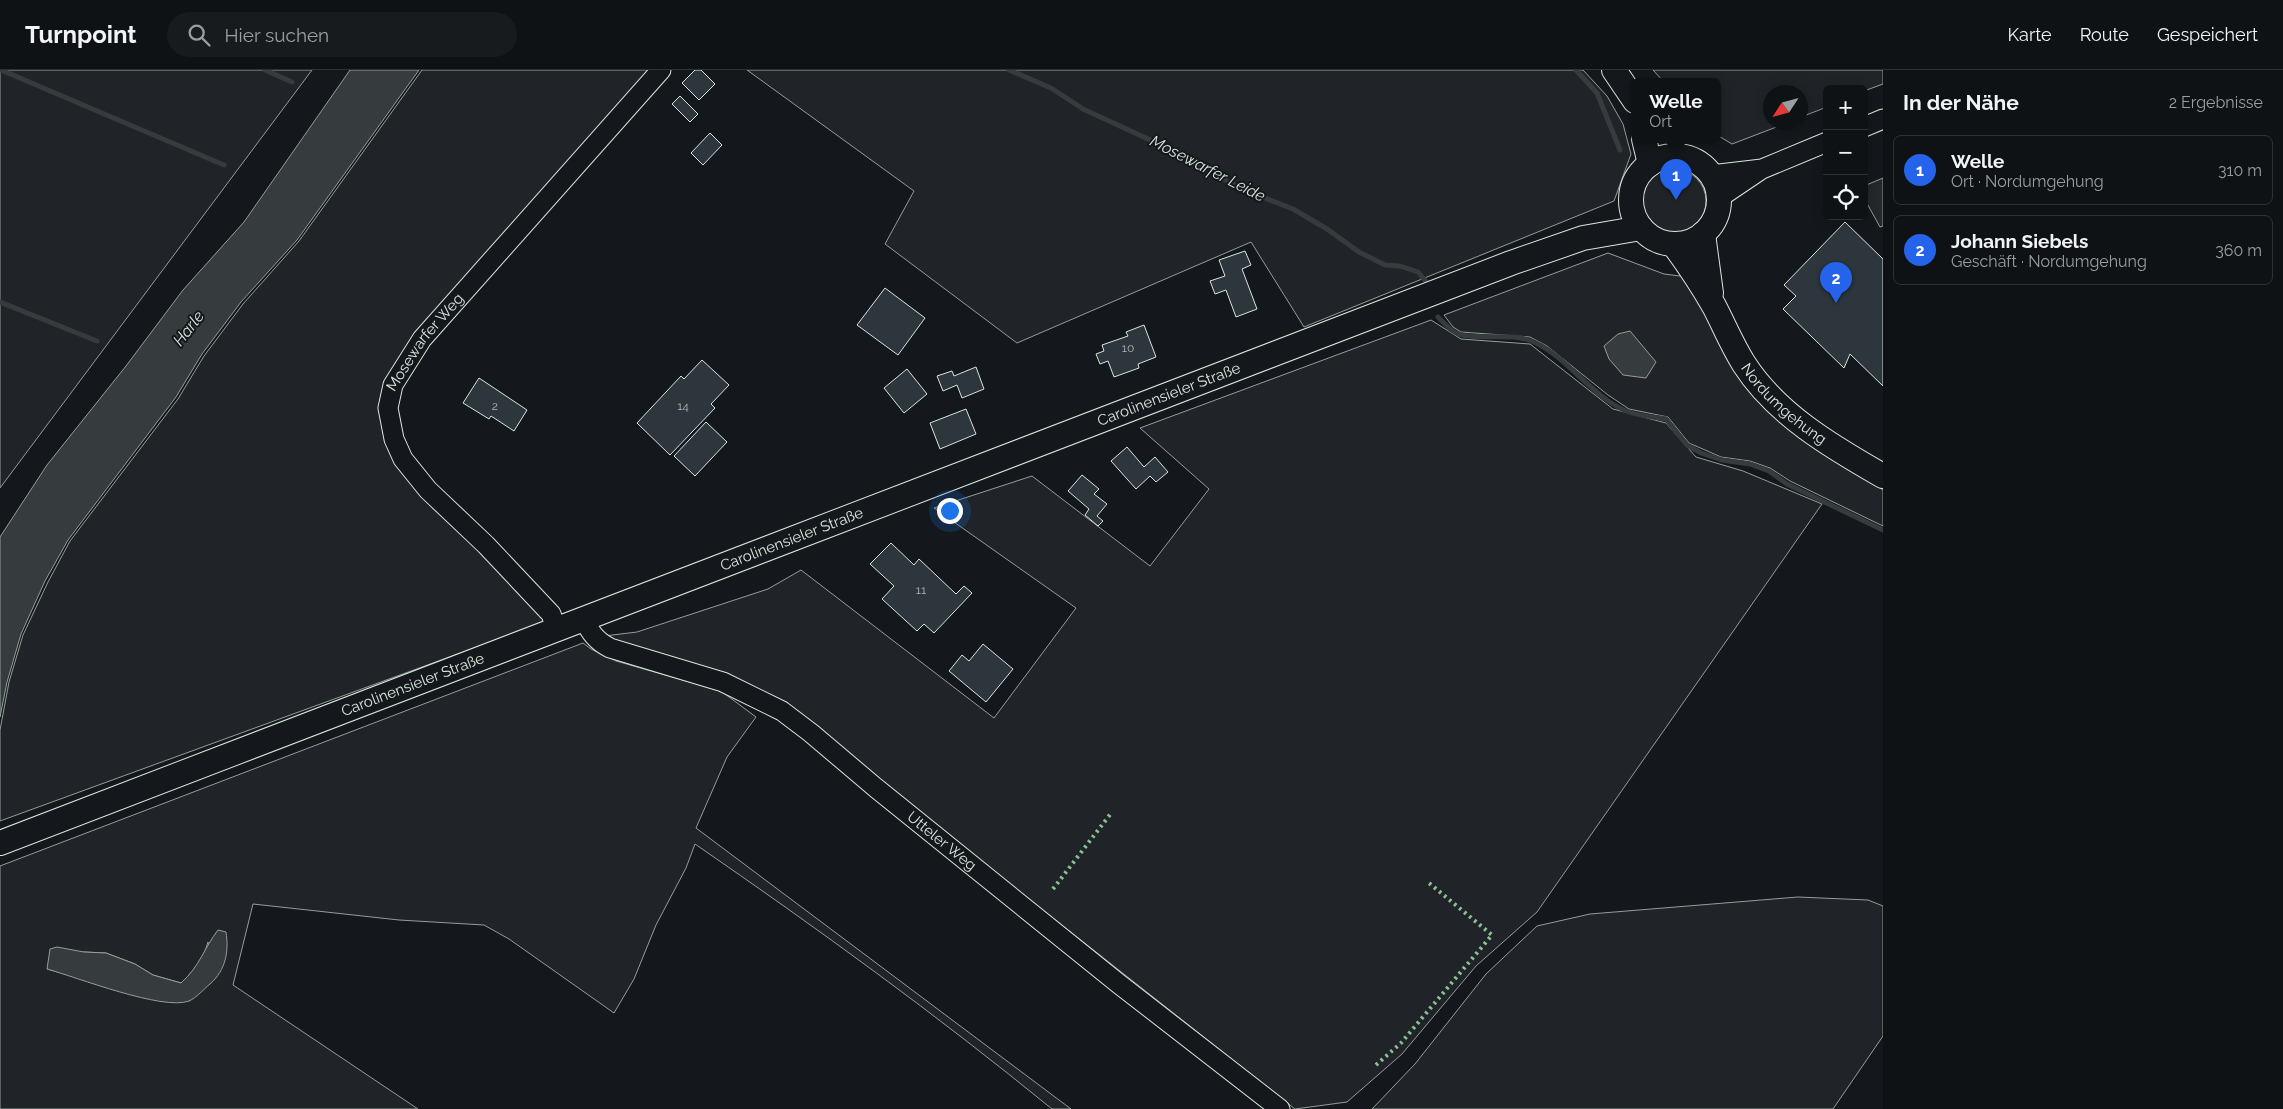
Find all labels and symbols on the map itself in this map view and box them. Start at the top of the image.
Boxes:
north arrow [1763,85,1808,130]
water label: Mosewarfer Leide [1147,131,1269,206]
pin: 1 [1660,159,1692,200]
pin: 2 [1820,262,1852,303]
street label: Mosewarfer Weg [383,290,467,394]
water label: Harle [169,307,208,350]
house number: 10 [1122,341,1134,355]
street label: Carolinensieler Straße [1095,359,1243,430]
street label: Nordumgehung [1737,360,1830,448]
house number: 2 [492,399,498,413]
house number: 14 [677,399,689,413]
your location [937,498,963,524]
street label: Carolinensieler Straße [718,503,866,575]
house number: 11 [916,583,926,597]
street label: Carolinensieler Straße [339,649,487,720]
street label: Utteler Weg [903,808,980,874]

